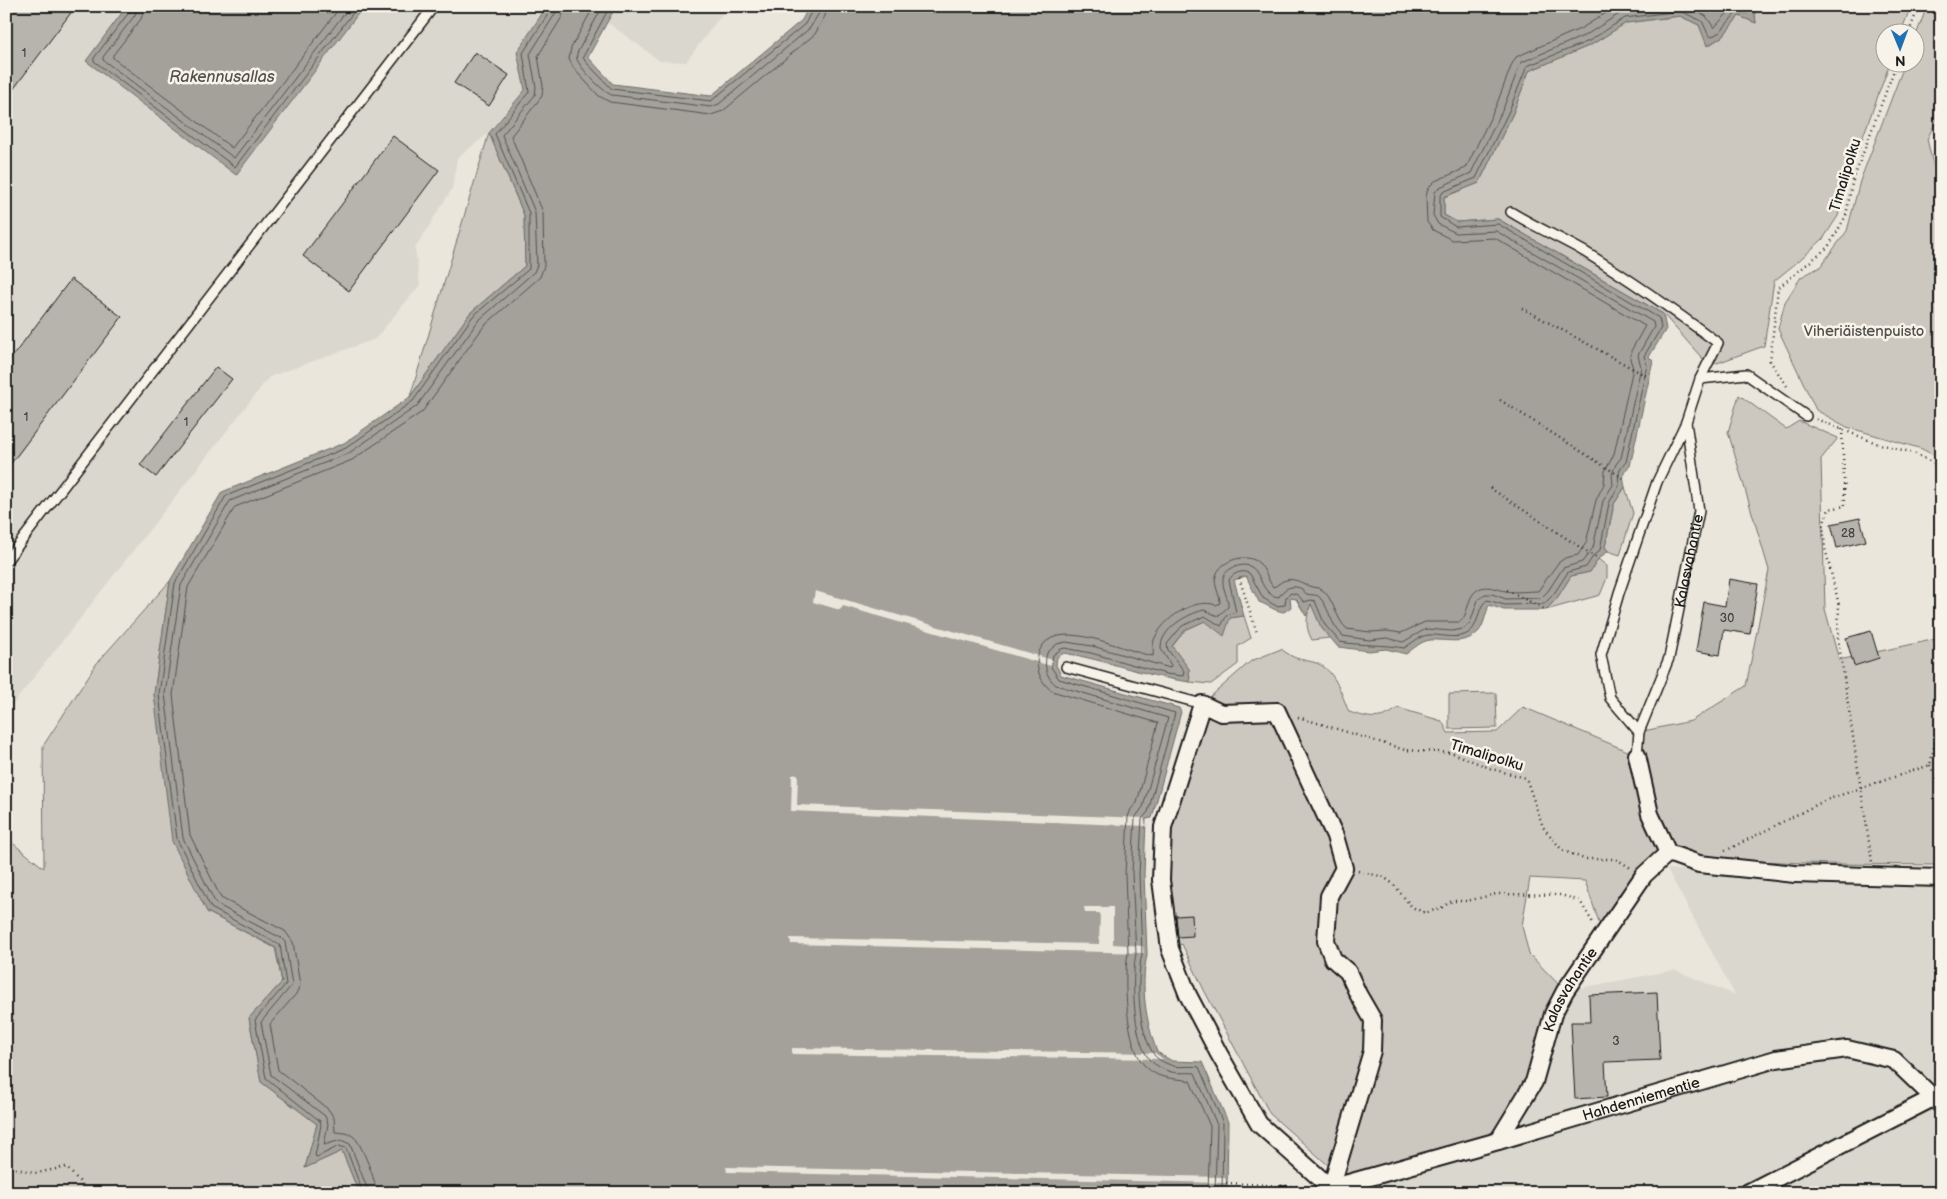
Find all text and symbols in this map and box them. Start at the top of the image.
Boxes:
north arrow [1874,22,1924,72]
house number: 1 [22,46,26,61]
text: N [1895,52,1906,69]
water label: Rakennusallas [169,68,275,87]
street label: Timalipolku [1825,136,1866,214]
park label: Viheriäistenpuisto [1804,322,1924,341]
house number: 1 [24,410,28,425]
house number: 1 [184,415,188,430]
street label: Kalasvahantie [1670,512,1708,610]
house number: 28 [1841,526,1855,541]
house number: 30 [1720,611,1734,626]
street label: Timalipolku [1448,735,1526,776]
street label: Kalasvahantie [1539,944,1602,1034]
house number: 3 [1612,1034,1620,1049]
street label: Hahdenniementie [1580,1073,1702,1126]

